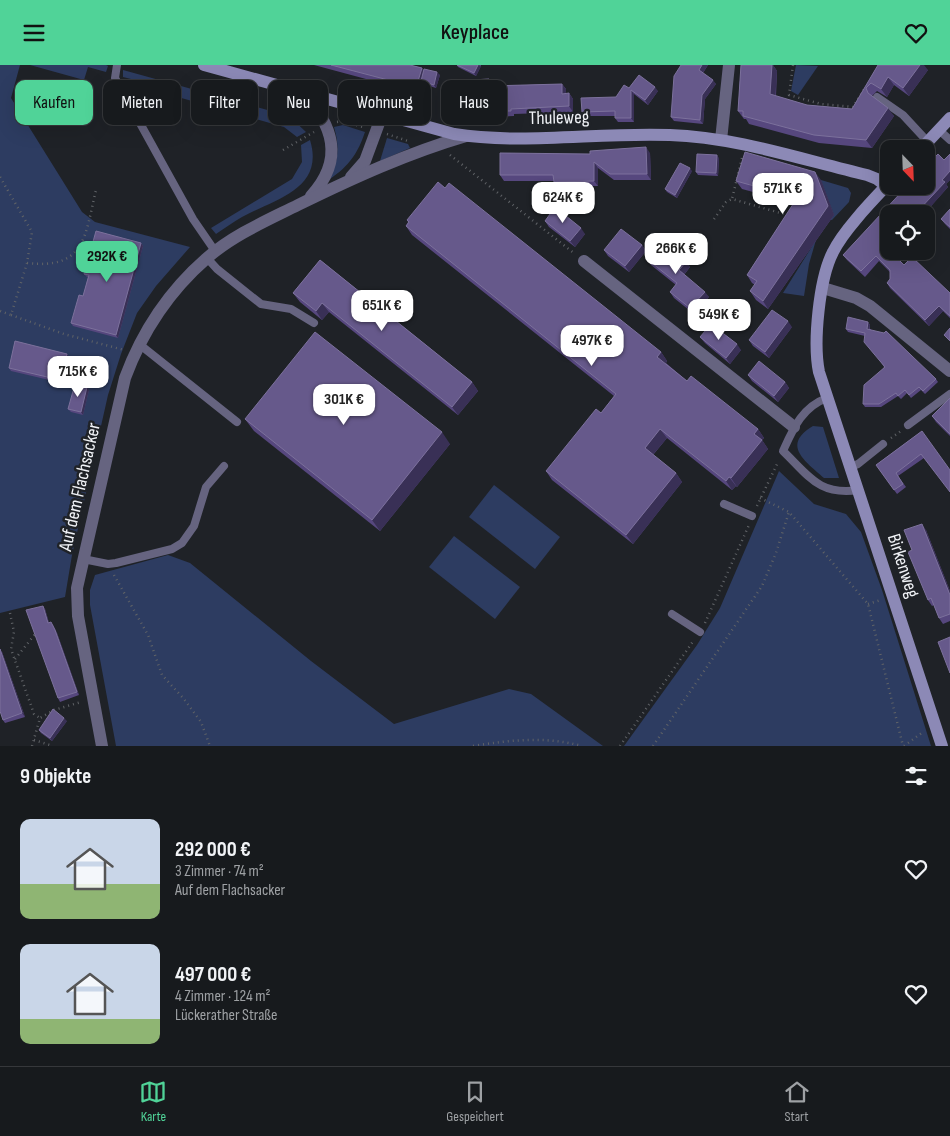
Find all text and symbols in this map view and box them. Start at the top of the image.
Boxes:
icon: menu [20,19,48,47]
text: Keyplace [441,19,509,46]
icon: heart [902,19,930,47]
chip: Kaufen [15,80,93,125]
chip: Mieten [103,80,181,125]
chip: Filter [191,80,258,125]
chip: Neu [268,80,328,125]
chip: Wohnung [338,80,431,125]
chip: Haus [441,80,507,125]
street label: Thuleweg [529,106,590,130]
north arrow [880,140,935,195]
map controls [880,140,935,260]
pin: 571K € [742,173,824,215]
text: 571K € [764,179,803,198]
pin: 624K € [522,181,604,224]
text: 624K € [543,188,583,207]
button: locate [880,205,935,260]
pin: 266K € [635,233,717,275]
text: 266K € [656,239,696,258]
pin: 292K € [66,241,148,283]
text: 292K € [87,247,127,266]
pin: 651K € [341,289,423,332]
text: 651K € [362,296,402,315]
pin: 549K € [678,299,760,341]
text: 549K € [699,305,739,324]
pin: 497K € [551,325,633,367]
text: 497K € [572,331,612,350]
pin: 715K € [37,355,119,398]
text: 715K € [59,362,97,381]
pin: 301K € [303,383,385,426]
text: 301K € [324,390,364,409]
street label: Auf dem Flachsacker [54,420,106,554]
street label: Birkenweg [882,531,924,601]
icon: filters [902,762,930,790]
text: 9 Objekte [20,764,91,789]
text: 292 000 € [175,837,251,862]
icon: home [60,839,120,899]
icon: heart [902,855,930,883]
text: 3 Zimmer · 74 m² [175,862,264,881]
text: Auf dem Flachsacker [175,881,285,900]
text: 497 000 € [175,962,251,987]
icon: home [60,964,120,1024]
icon: heart [902,980,930,1008]
text: 4 Zimmer · 124 m² [175,987,270,1006]
text: Lückerather Straße [175,1006,277,1025]
tab: Karte [139,1078,167,1125]
tab: Gespeichert [446,1078,504,1125]
tab: Start [783,1078,811,1125]

